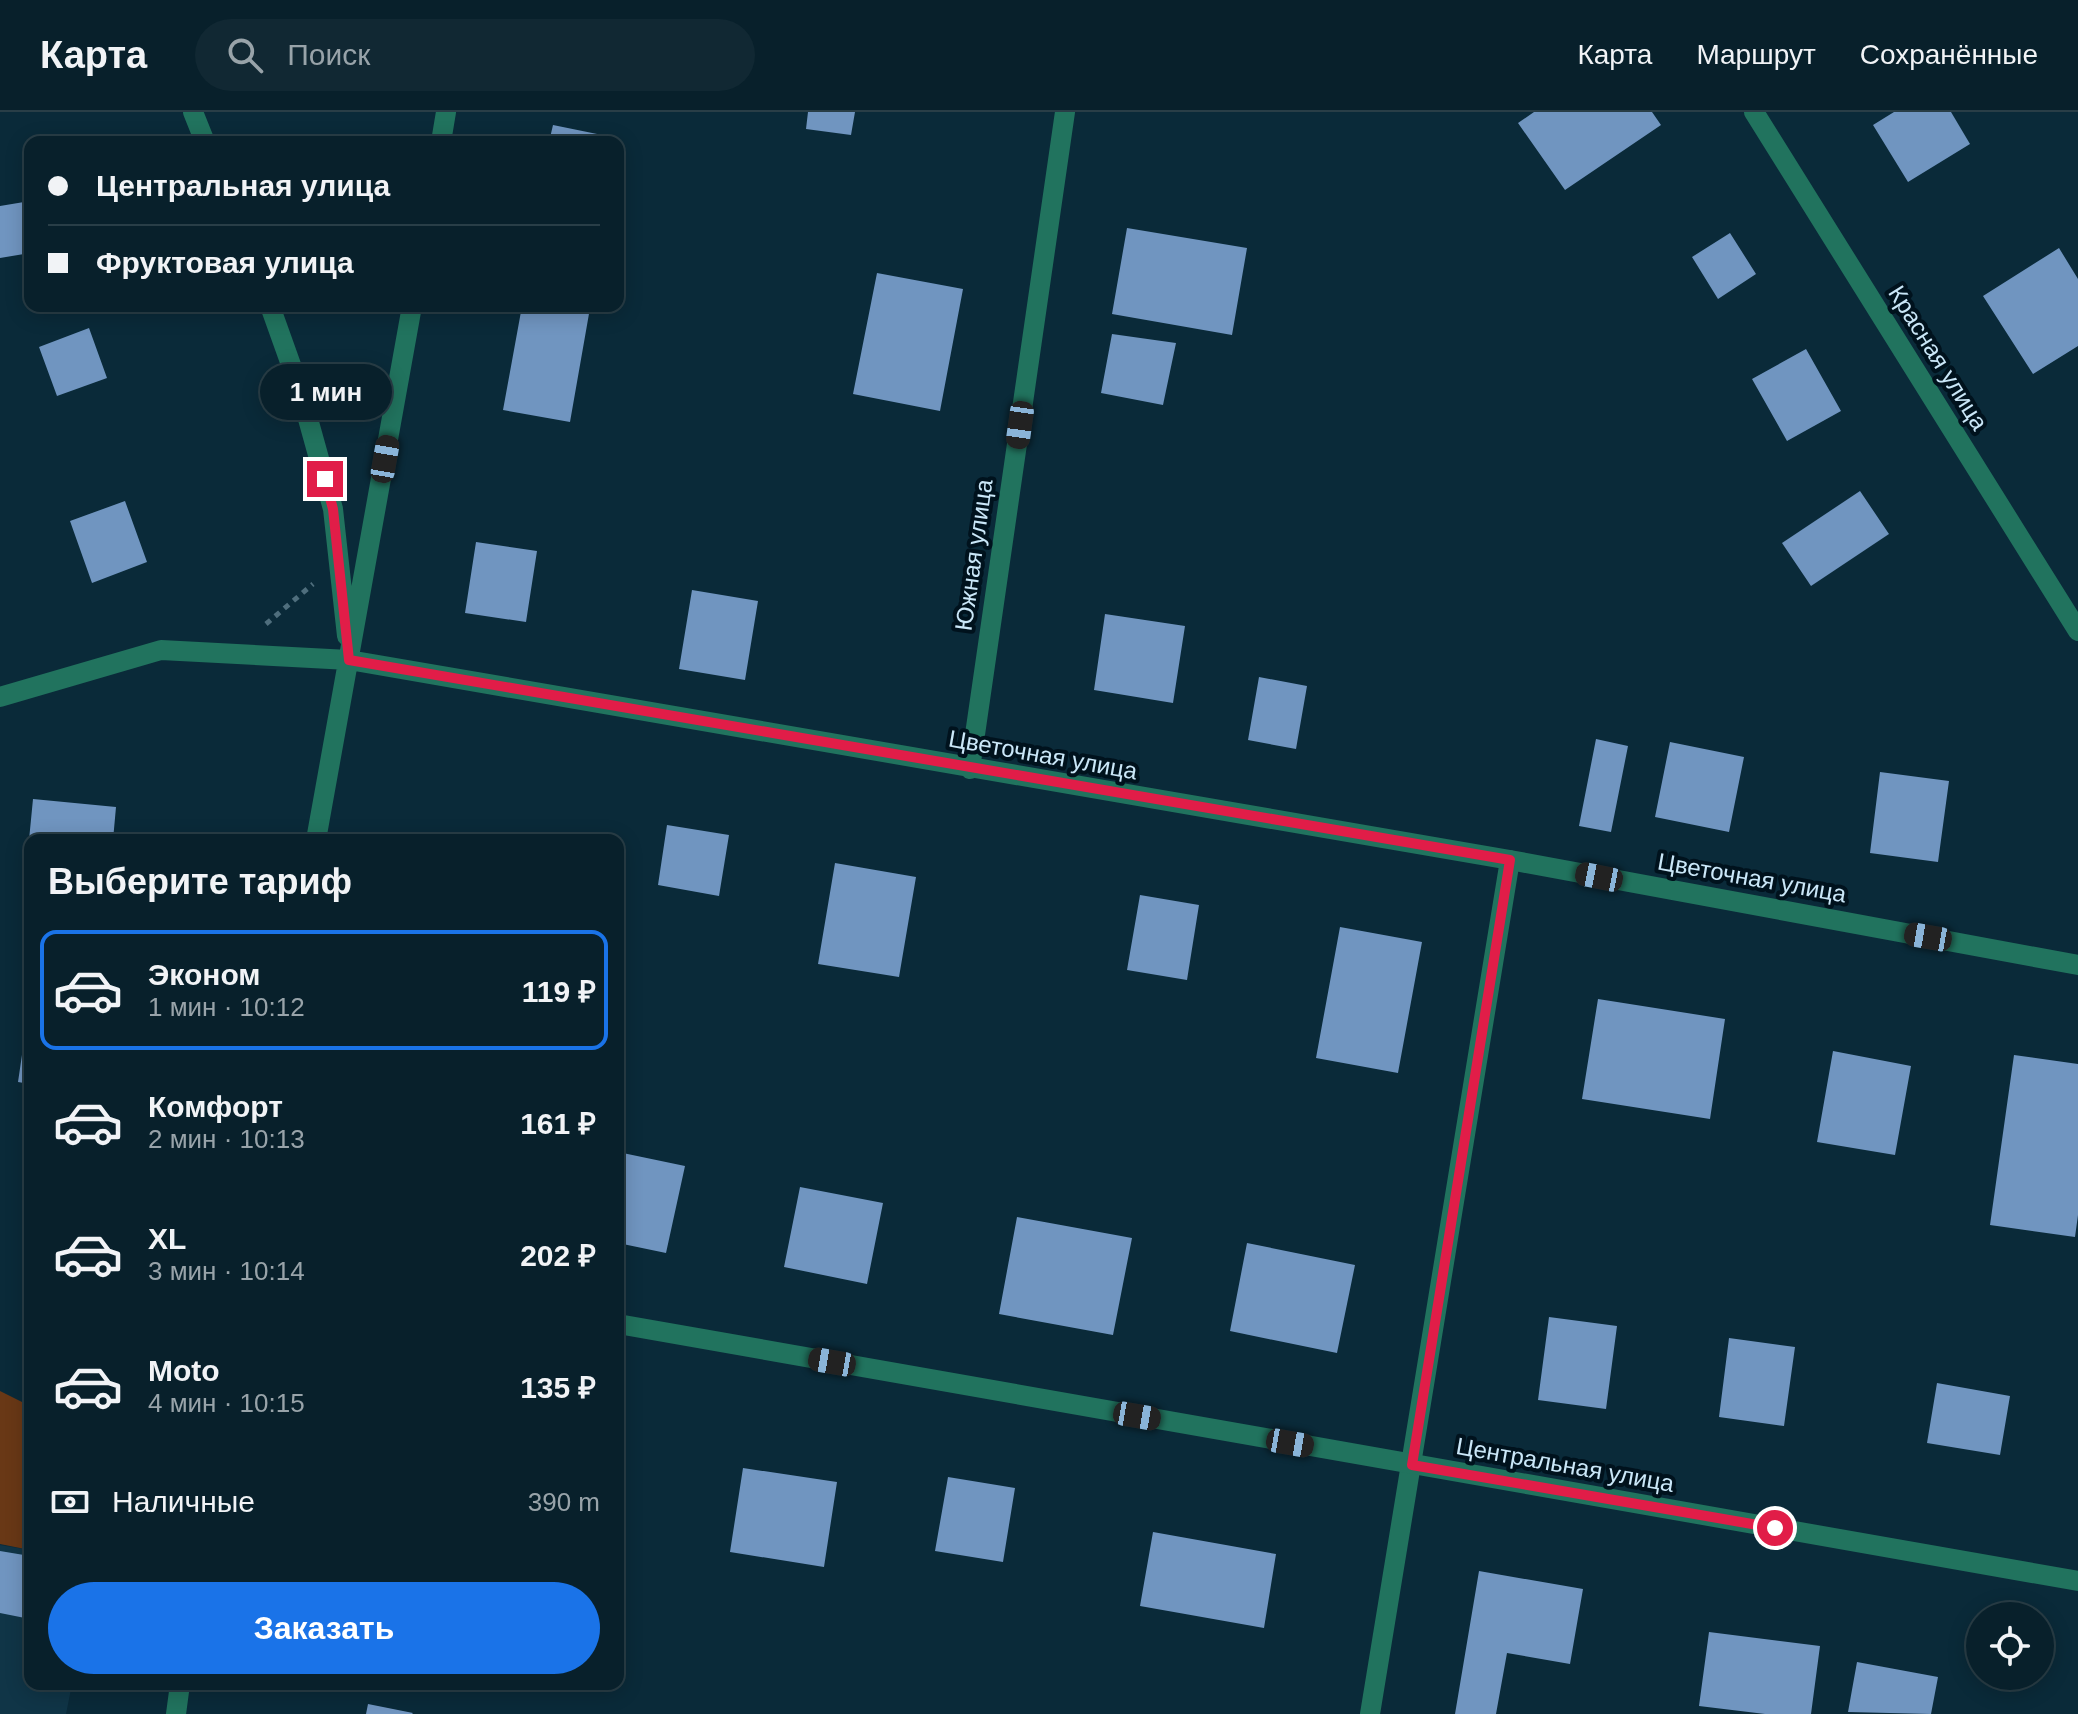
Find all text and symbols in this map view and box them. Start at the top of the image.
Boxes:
search box [195,19,755,91]
icon: search [223,33,267,77]
text: Карта [40,34,147,76]
text: Поиск [287,38,370,71]
text: Карта [1577,39,1652,70]
text: Маршрут [1696,39,1816,70]
text: Сохранённые [1860,39,2038,70]
text: Центральная улица [96,169,390,202]
text: Фруктовая улица [96,246,354,279]
street label: Красная улица [1883,281,1994,435]
callout: 1 мин [259,363,391,419]
text: 1 мин [290,377,362,407]
car [1005,400,1035,450]
car [369,433,401,485]
route end [307,461,343,497]
street label: Южная улица [950,477,998,632]
street label: Цветочная улица [947,725,1140,785]
street label: Цветочная улица [1656,848,1849,908]
text: Выберите тариф [48,861,352,902]
car [1573,861,1625,893]
car [1902,921,1954,953]
icon: car [52,954,124,1026]
text: Эконом [148,958,261,991]
text: 119 ₽ [522,975,596,1008]
text: 1 мин · 10:12 [148,992,305,1022]
icon: car [52,1086,124,1158]
text: Комфорт [148,1090,283,1123]
text: 161 ₽ [520,1107,596,1140]
text: 2 мин · 10:13 [148,1124,305,1154]
icon: car [52,1218,124,1290]
text: XL [148,1222,186,1255]
text: 202 ₽ [520,1239,596,1272]
text: 3 мин · 10:14 [148,1256,305,1286]
car [806,1346,858,1378]
icon: car [52,1350,124,1422]
text: Moto [148,1354,220,1387]
text: 135 ₽ [520,1371,596,1404]
text: 4 мин · 10:15 [148,1388,305,1418]
car [1111,1400,1163,1432]
car [1264,1427,1316,1459]
street label: Центральная улица [1454,1432,1677,1497]
icon: cash [48,1480,92,1524]
text: Наличные [112,1485,255,1518]
text: 390 m [528,1487,600,1517]
route start [1757,1510,1793,1546]
button: Заказать [48,1582,600,1674]
map controls [1966,1602,2054,1690]
button: locate [1966,1602,2054,1690]

